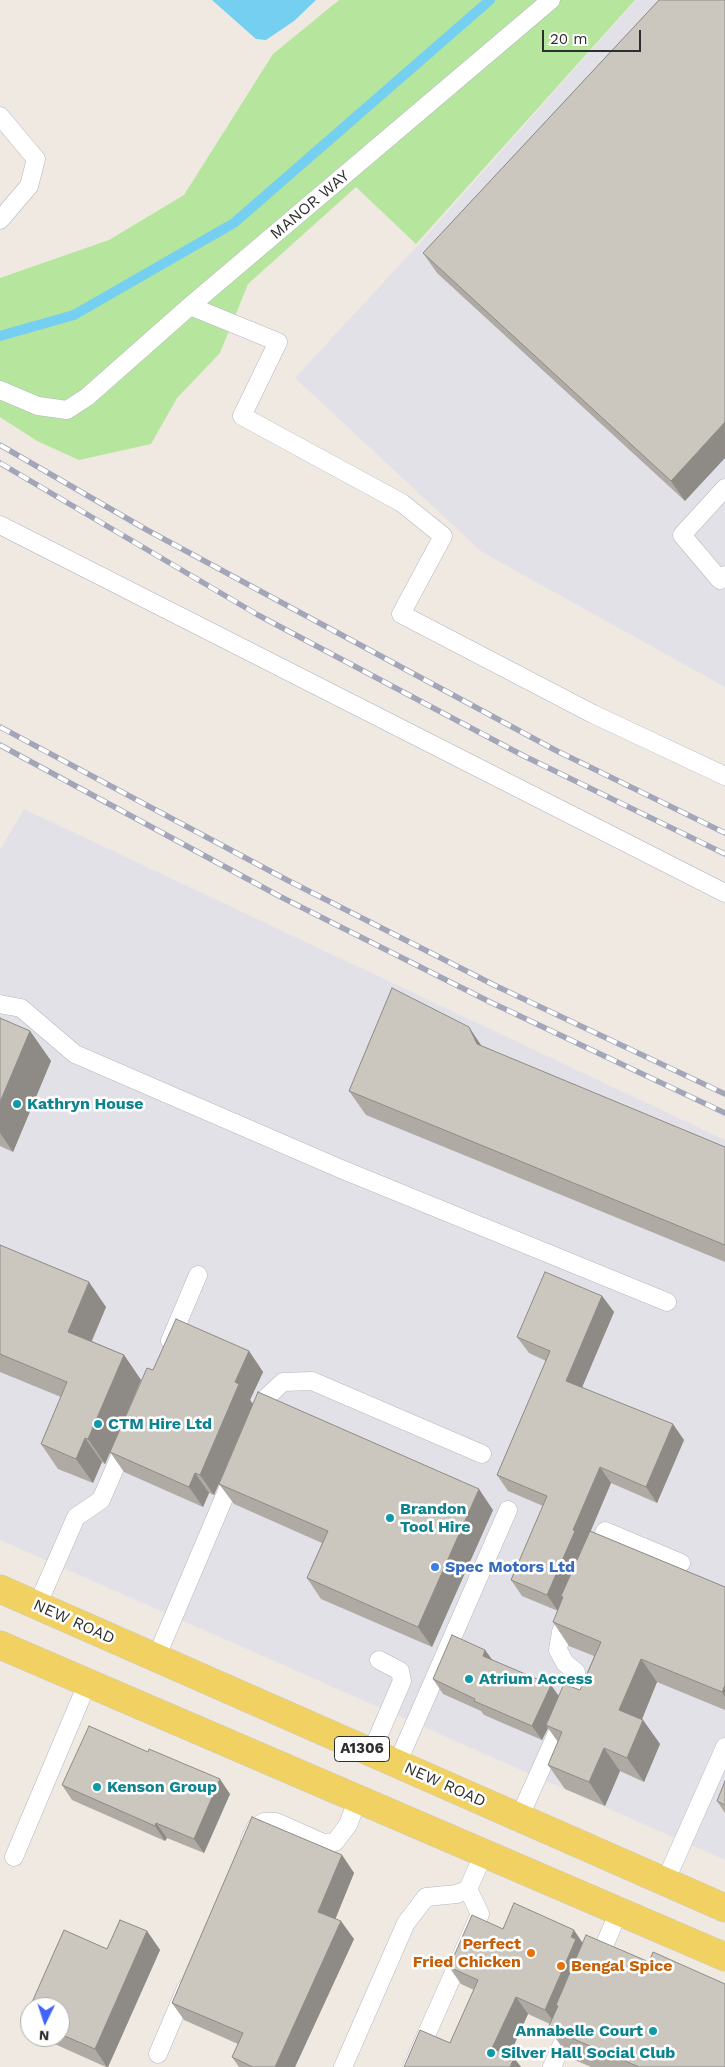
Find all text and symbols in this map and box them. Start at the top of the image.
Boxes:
scale bar [545,20,644,52]
text: 20 m [550,30,588,48]
street label: MANOR WAY [267,166,353,244]
place label: Kathryn House [27,1094,143,1114]
marker: Kathryn House [11,1098,23,1110]
place label: CTM Hire Ltd [108,1414,212,1434]
marker: CTM Hire Ltd [92,1418,104,1430]
place label: Brandon Tool Hire [400,1499,471,1537]
marker: Brandon Tool Hire [384,1512,396,1524]
place label: Spec Motors Ltd [445,1557,575,1577]
marker: Spec Motors Ltd [429,1561,441,1573]
street label: NEW ROAD [30,1596,118,1648]
place label: Atrium Access [479,1669,593,1689]
marker: Atrium Access [463,1673,475,1685]
road number: A1306 [334,1736,390,1762]
street label: NEW ROAD [401,1759,489,1811]
place label: Kenson Group [107,1777,217,1797]
marker: Kenson Group [91,1781,103,1793]
place label: Perfect Fried Chicken [413,1934,521,1972]
marker: Perfect Fried Chicken [525,1947,537,1959]
place label: Bengal Spice [571,1956,672,1976]
marker: Bengal Spice [555,1960,567,1972]
north arrow [20,1997,70,2047]
place label: Annabelle Court [515,2021,643,2041]
marker: Annabelle Court [647,2025,659,2037]
text: N [38,2028,50,2044]
place label: Silver Hall Social Club [501,2043,675,2063]
marker: Silver Hall Social Club [485,2047,497,2059]

